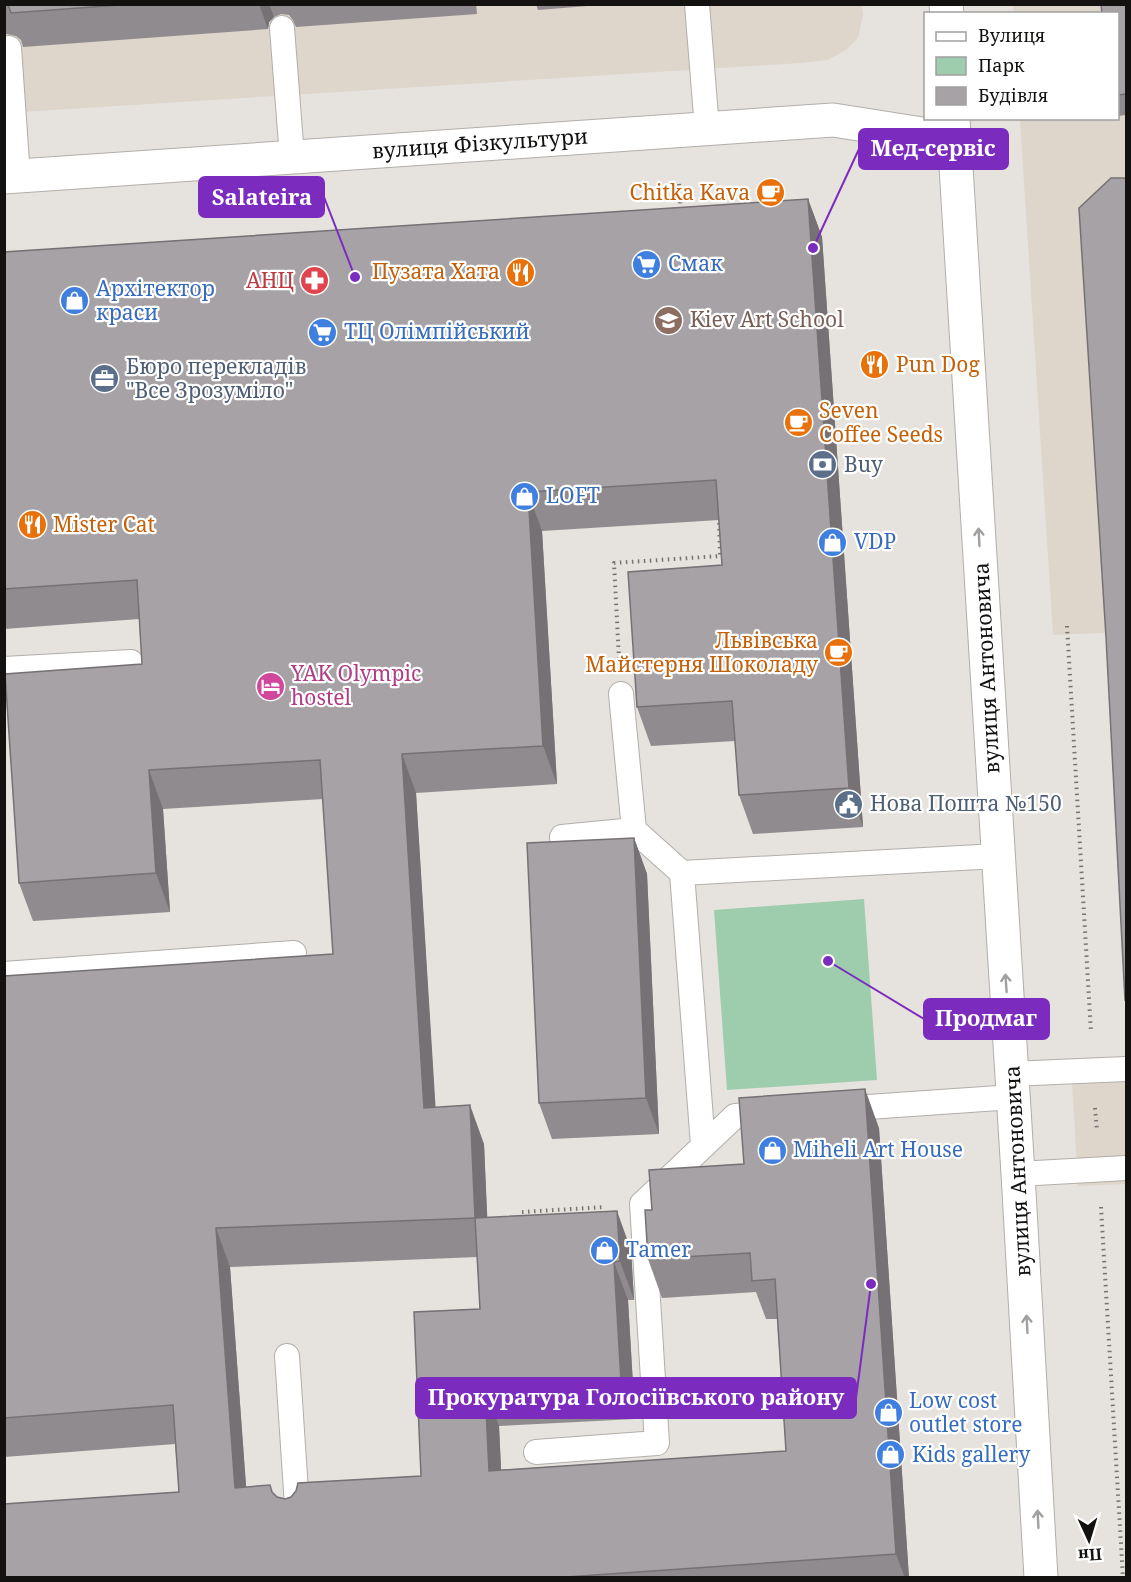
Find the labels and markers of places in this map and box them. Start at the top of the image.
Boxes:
callout: Мед-сервіс [859,129,1008,169]
callout: Salateira [199,177,324,217]
cafe icon: Chitka Kava [755,177,787,209]
place label: Chitka Kava [630,178,750,206]
supermarket icon: Смак [631,248,663,280]
place label: Смак [668,249,723,277]
restaurant icon: Пузата Хата [505,256,537,288]
place label: Пузата Хата [372,257,500,285]
pharmacy icon: АНЦ [299,265,331,297]
place label: АНЦ [246,266,294,294]
place label: Архітектор краси [96,274,215,326]
shop icon: Архітектор краси [59,285,91,317]
school or university icon: Kiev Art School [653,304,685,336]
place label: Kiev Art School [690,305,844,333]
supermarket icon: ТЦ Олімпійський [307,316,339,348]
place label: ТЦ Олімпійський [344,317,530,345]
restaurant icon: Pun Dog [859,349,891,381]
place label: Pun Dog [896,350,980,378]
place label: Бюро перекладів "Все Зрозуміло" [126,352,306,404]
office icon: Бюро перекладів "Все Зрозуміло" [89,363,121,395]
place label: Seven Coffee Seeds [819,396,943,448]
cafe icon: Seven Coffee Seeds [782,407,814,439]
bank icon: Buy [807,449,839,481]
place label: Buy [844,450,883,478]
shop icon: LOFT [509,480,541,512]
place label: LOFT [546,481,600,509]
restaurant icon: Mister Cat [16,509,48,541]
place label: Mister Cat [53,510,155,538]
shop icon: VDP [817,526,849,558]
place label: VDP [854,527,896,555]
place label: Львівська Майстерня Шоколаду [585,626,818,678]
cafe icon: Львівська Майстерня Шоколаду [823,637,855,669]
place label: YAK Olympic hostel [290,659,421,711]
hotel icon: YAK Olympic hostel [254,670,286,702]
public building icon: Нова Пошта №150 [833,788,865,820]
place label: Нова Пошта №150 [870,789,1062,817]
callout: Продмаг [924,999,1049,1039]
shop icon: Miheli Art House [756,1134,788,1166]
place label: Miheli Art House [793,1135,963,1163]
shop icon: Tamer [589,1234,621,1266]
place label: Tamer [626,1235,691,1263]
callout: Прокуратура Голосіївського району [416,1378,856,1418]
place label: Low cost outlet store [909,1386,1023,1438]
shop icon: Low cost outlet store [872,1397,904,1429]
shop icon: Kids gallery [875,1439,907,1471]
place label: Kids gallery [912,1440,1031,1468]

